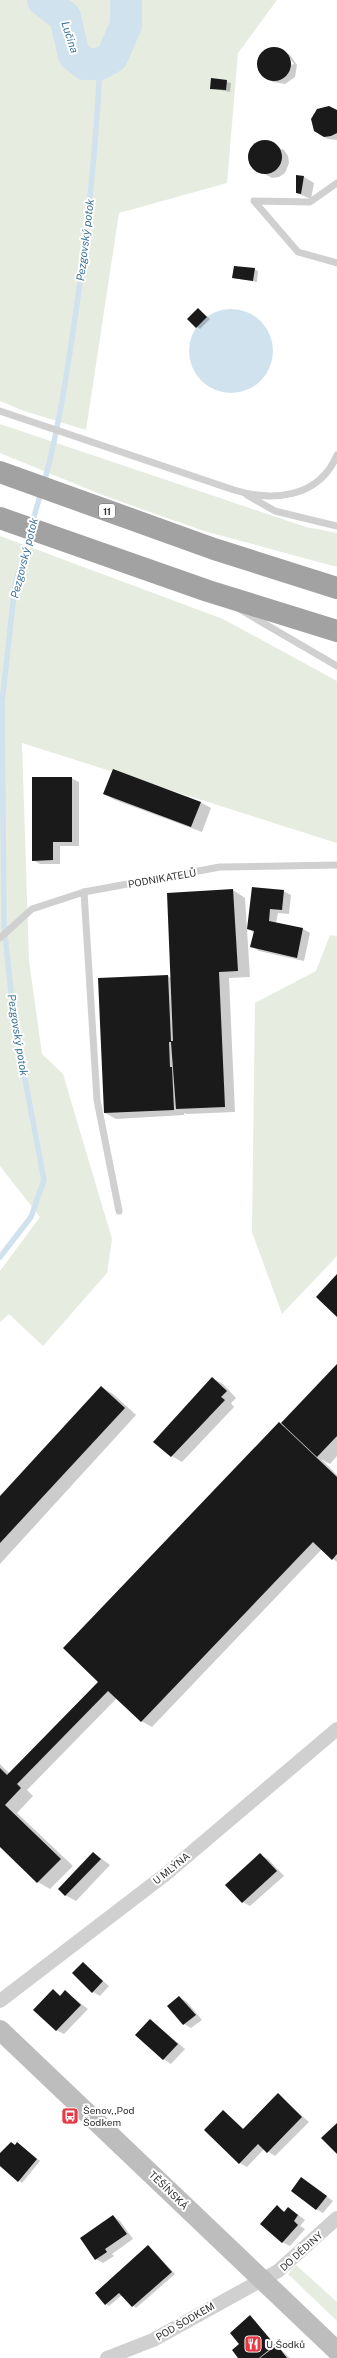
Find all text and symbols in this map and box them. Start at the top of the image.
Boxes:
water label: Lučina [59,20,81,55]
water label: Pezgovský potok [74,198,96,282]
road number: 11 [99,504,115,518]
water label: Pezgovský potok [8,516,40,600]
street label: PODNIKATELŮ [127,866,197,890]
water label: Pezgovský potok [6,993,30,1077]
street label: U MLÝNA [150,1850,192,1886]
place label: Šenov,,Pod Šodkem [83,2104,135,2128]
bus stop icon: Šenov,,Pod Šodkem [60,2106,80,2126]
street label: TĚŠÍNSKÁ [147,2168,191,2212]
street label: DO DĚDINY [277,2229,325,2273]
street label: POD ŠODKEM [153,2299,217,2343]
restaurant icon: U Šodků [243,2334,263,2354]
place label: U Šodků [266,2338,305,2350]

